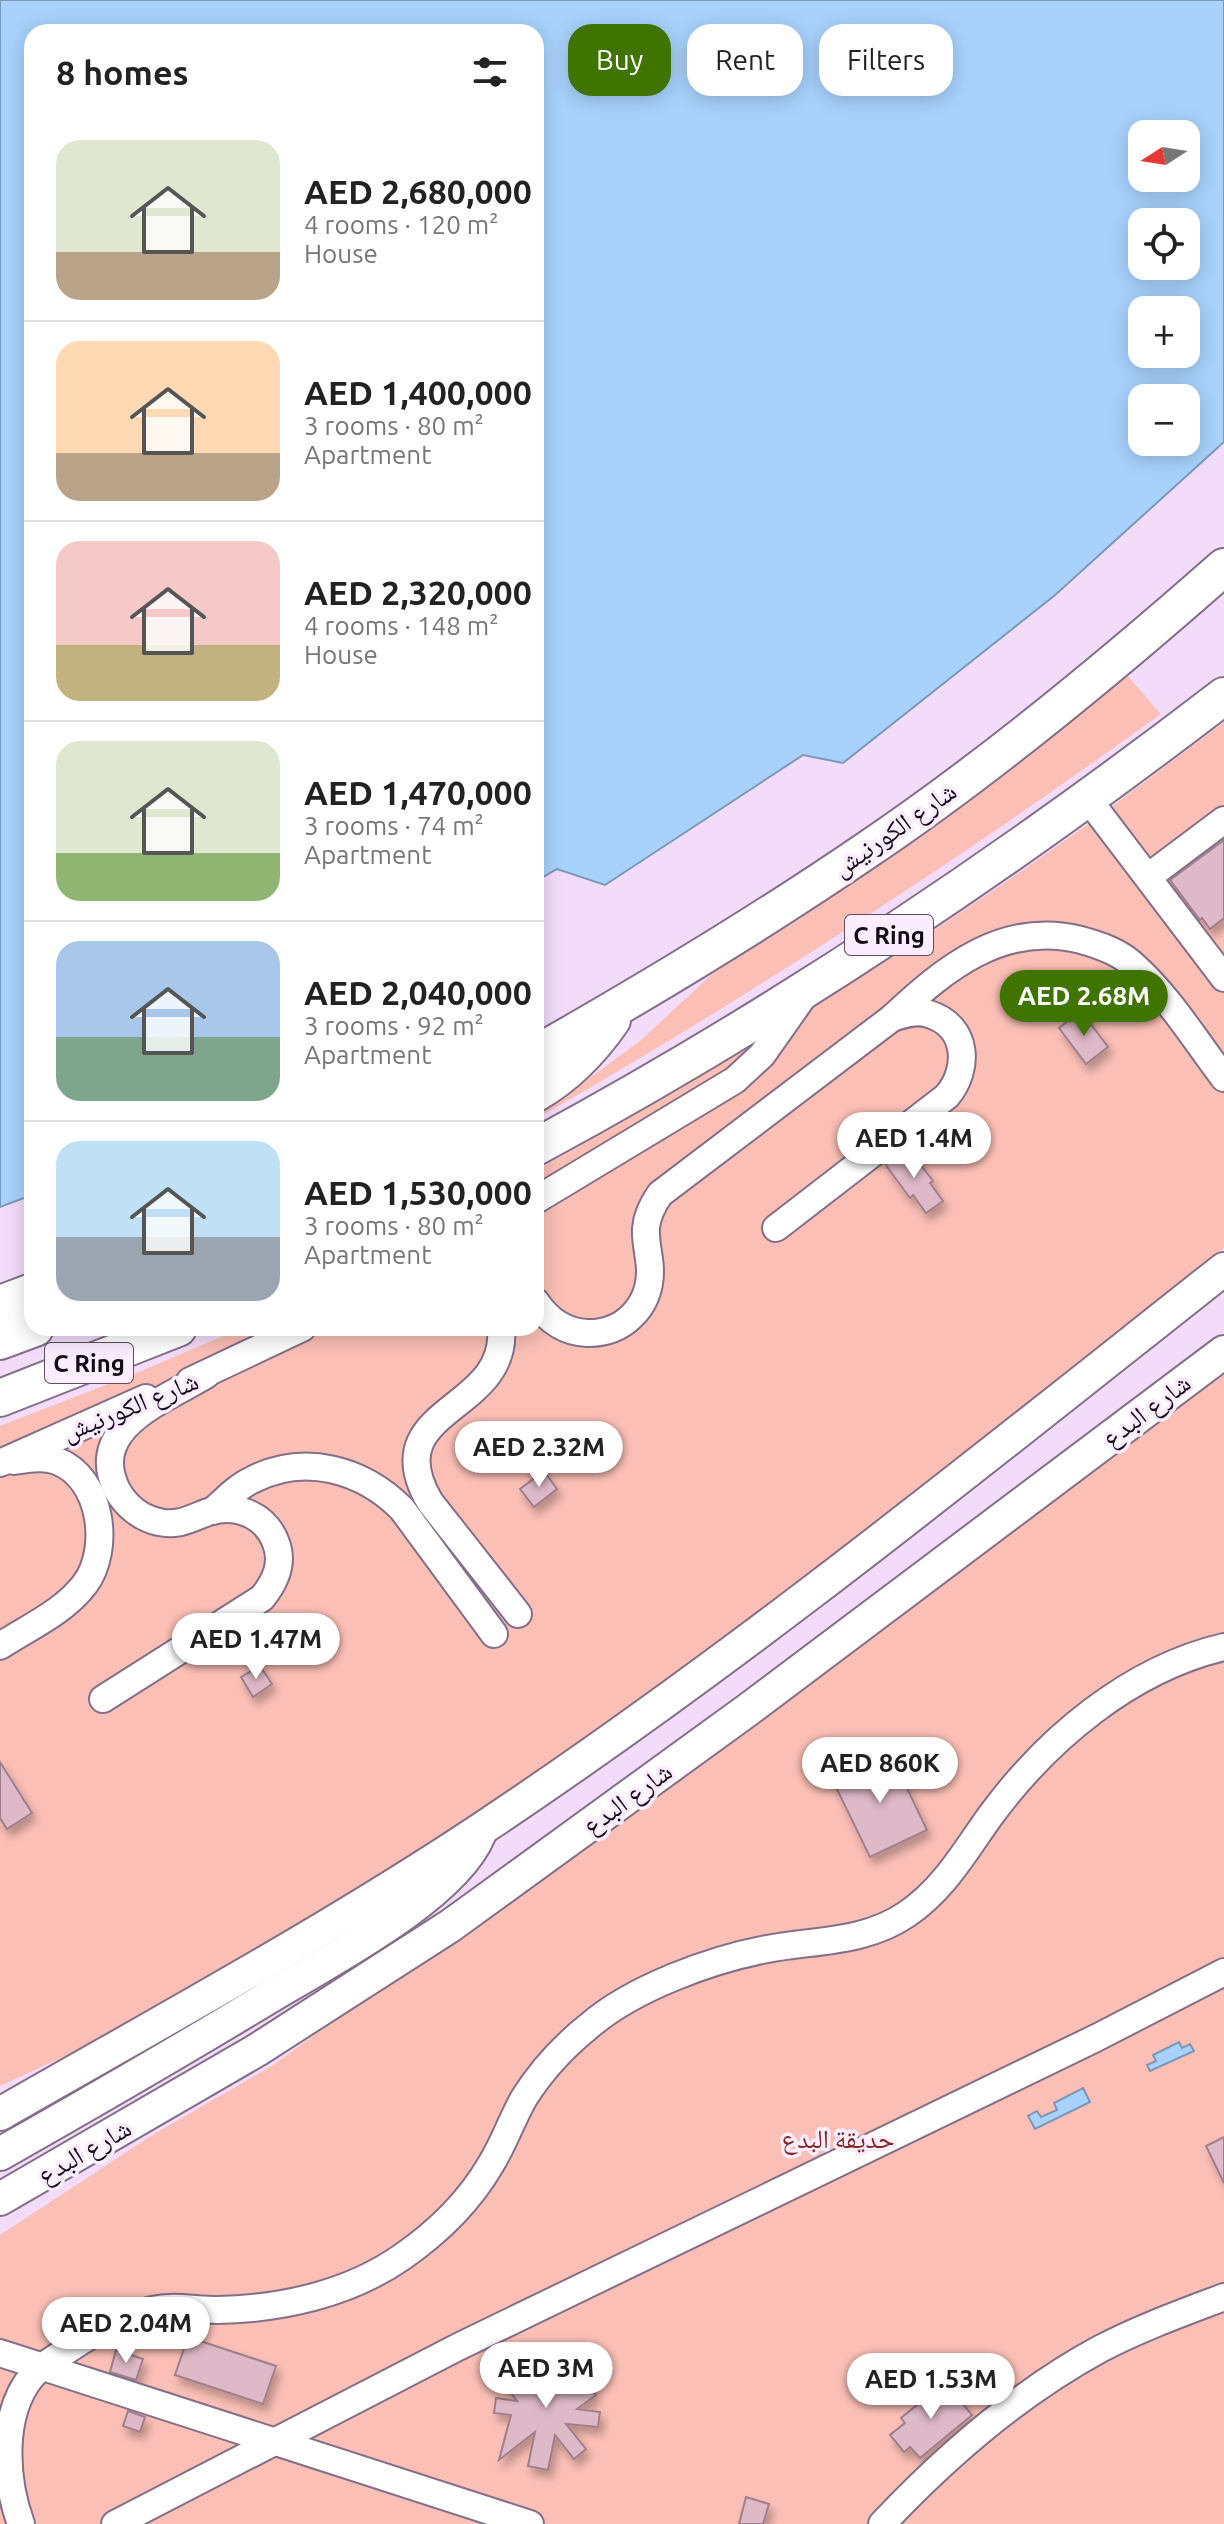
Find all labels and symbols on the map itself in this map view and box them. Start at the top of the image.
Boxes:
north arrow [1128,120,1200,192]
street label: شارع الكورنيش [827,776,963,884]
road number: C Ring [845,915,933,955]
pin: AED 2.68M [992,970,1176,1038]
pin: AED 1.4M [831,1112,997,1180]
road number: C Ring [45,1343,133,1383]
street label: شارع الكورنيش [58,1366,203,1448]
street label: شارع البدع [1096,1368,1197,1454]
pin: AED 2.32M [447,1421,631,1489]
pin: AED 1.47M [164,1613,348,1681]
pin: AED 860K [797,1737,963,1805]
street label: شارع البدع [577,1756,678,1842]
street label: شارع البدع [32,2113,137,2191]
park label: حديقة البدع [782,2124,894,2155]
pin: AED 2.04M [34,2297,218,2365]
pin: AED 3M [481,2342,611,2410]
pin: AED 1.53M [839,2353,1023,2421]

